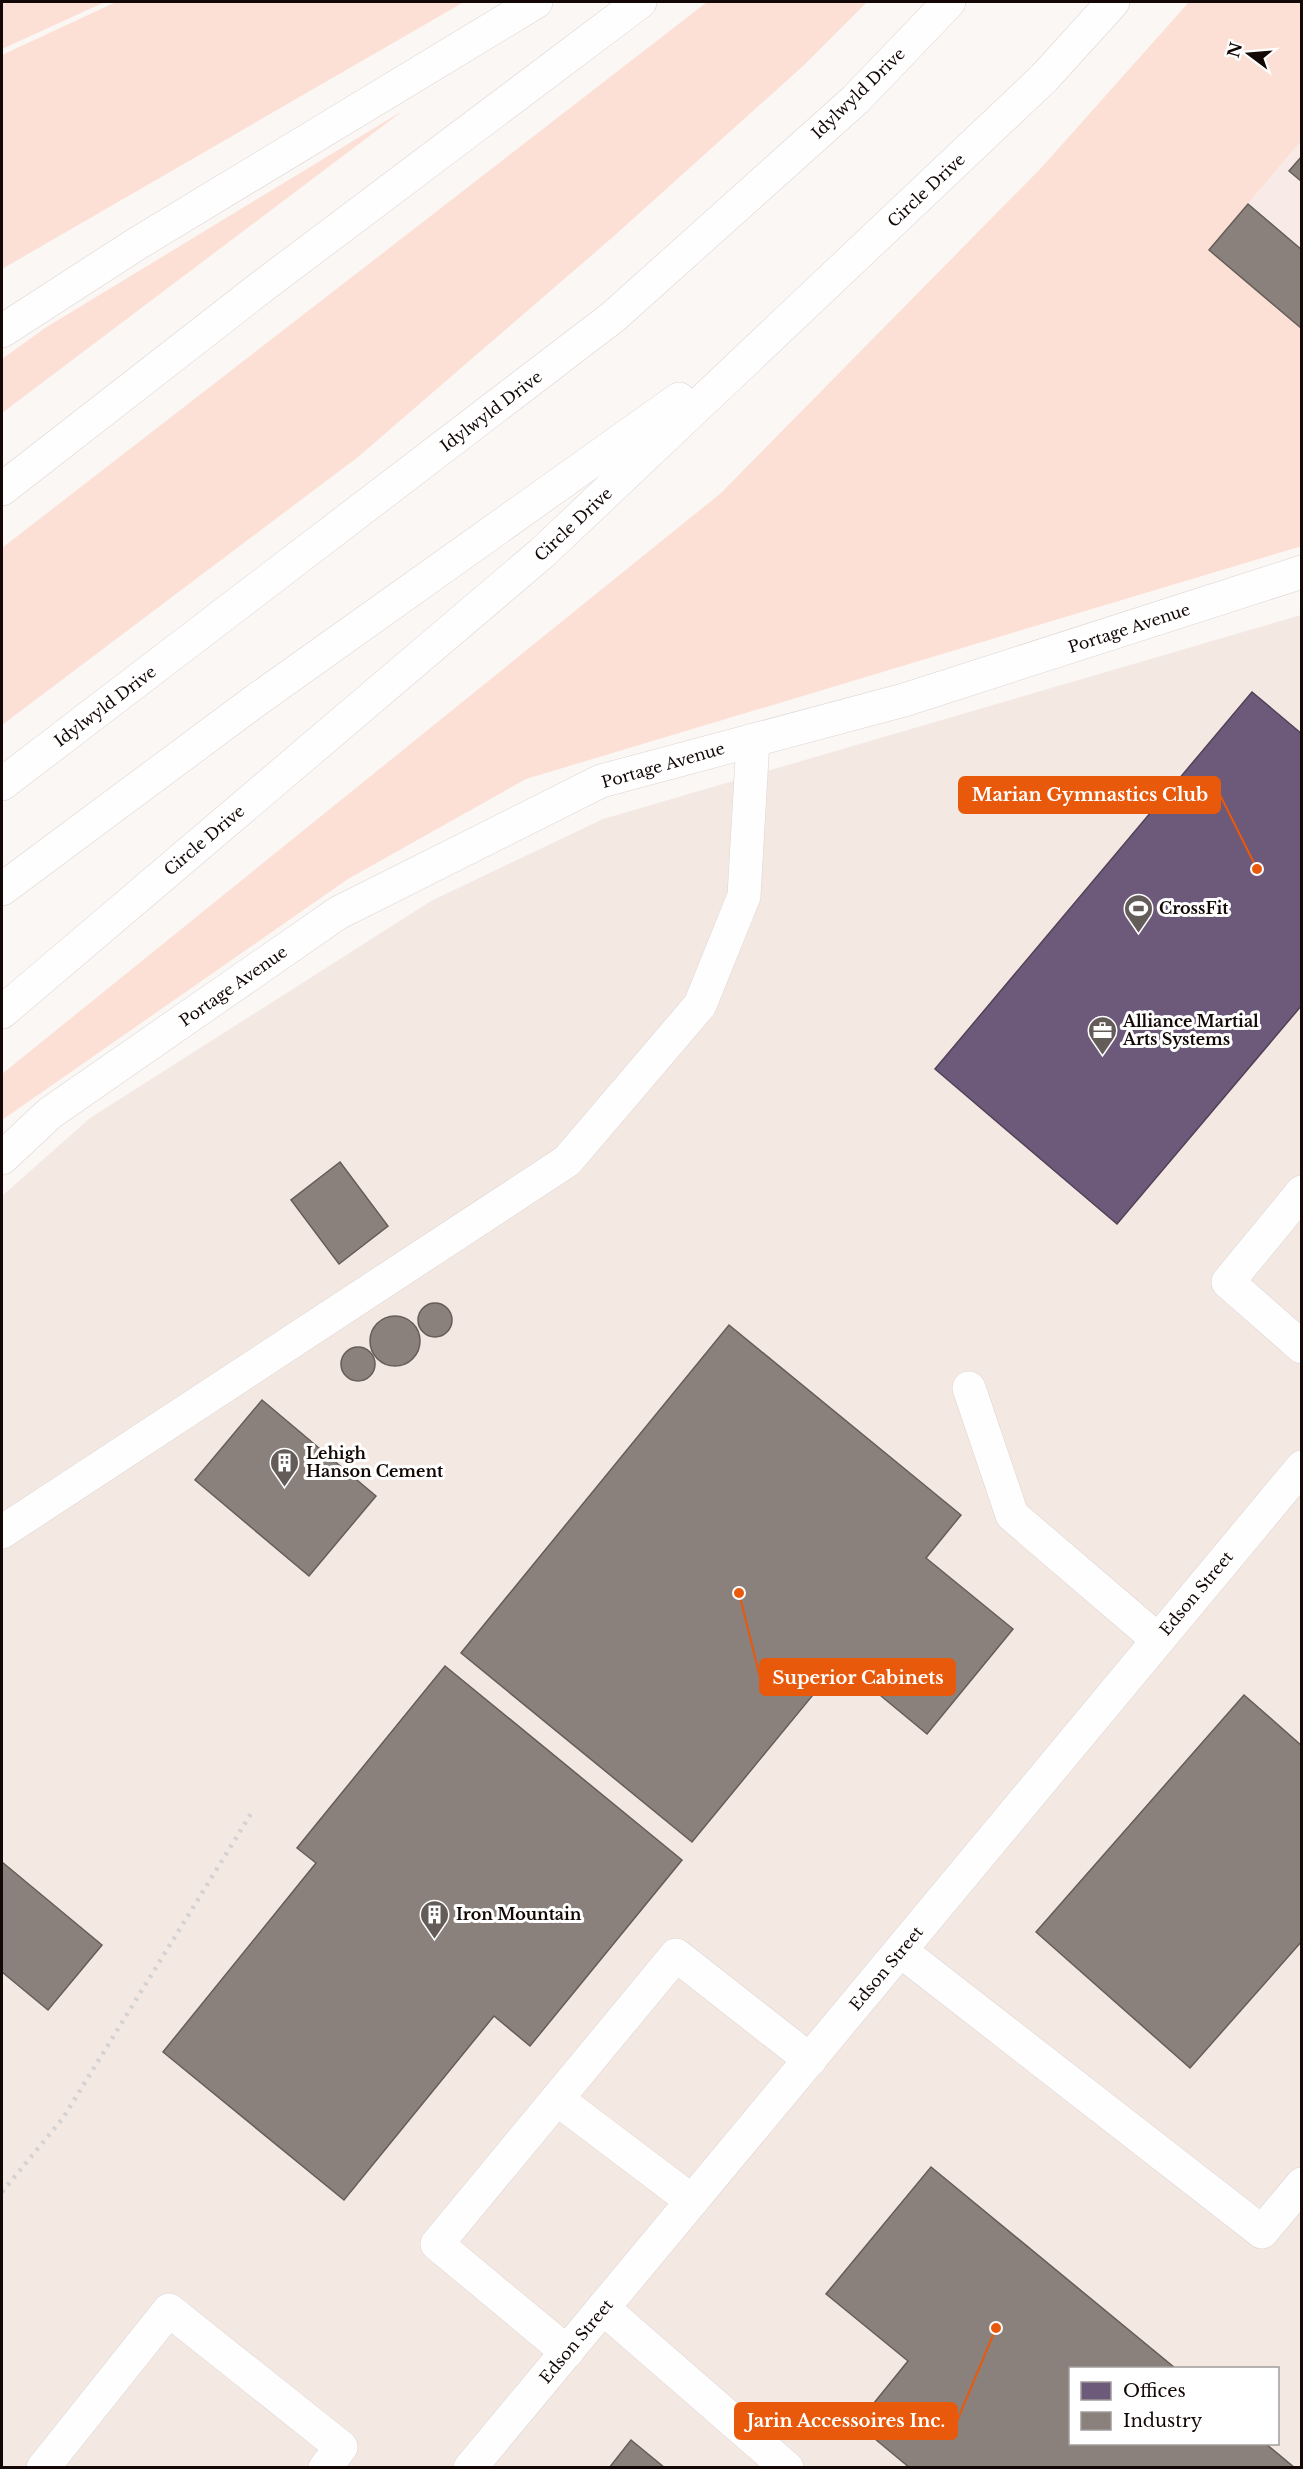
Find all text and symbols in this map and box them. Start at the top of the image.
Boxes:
north arrow [1219,24,1279,84]
text: N [1223,40,1246,60]
street label: Idylwyld Drive [807,43,909,143]
street label: Circle Drive [883,149,969,231]
street label: Idylwyld Drive [436,366,546,456]
street label: Circle Drive [530,483,616,565]
street label: Portage Avenue [1065,599,1193,657]
street label: Idylwyld Drive [50,661,160,751]
street label: Portage Avenue [599,738,727,792]
callout: Marian Gymnastics Club [959,777,1220,813]
text: Marian Gymnastics Club [972,784,1208,806]
street label: Circle Drive [160,801,248,879]
sports icon: CrossFit [1122,892,1154,934]
place label: CrossFit [1159,898,1229,918]
street label: Portage Avenue [175,941,291,1031]
place label: Alliance Martial Arts Systems [1122,1011,1259,1049]
office icon: Alliance Martial Arts Systems [1086,1014,1118,1056]
place label: Lehigh Hanson Cement [306,1443,444,1481]
building icon: Lehigh Hanson Cement [269,1446,301,1488]
street label: Edson Street [1155,1547,1237,1639]
callout: Superior Cabinets [760,1659,955,1695]
text: Superior Cabinets [772,1667,944,1689]
building icon: Iron Mountain [419,1898,451,1940]
place label: Iron Mountain [456,1904,582,1924]
street label: Edson Street [845,1922,927,2014]
street label: Edson Street [535,2295,617,2387]
legend [1069,2367,1279,2445]
text: Offices [1123,2380,1186,2402]
callout: Jarin Accessoires Inc. [735,2403,957,2439]
text: Jarin Accessoires Inc. [743,2410,945,2432]
text: Industry [1123,2410,1203,2432]

